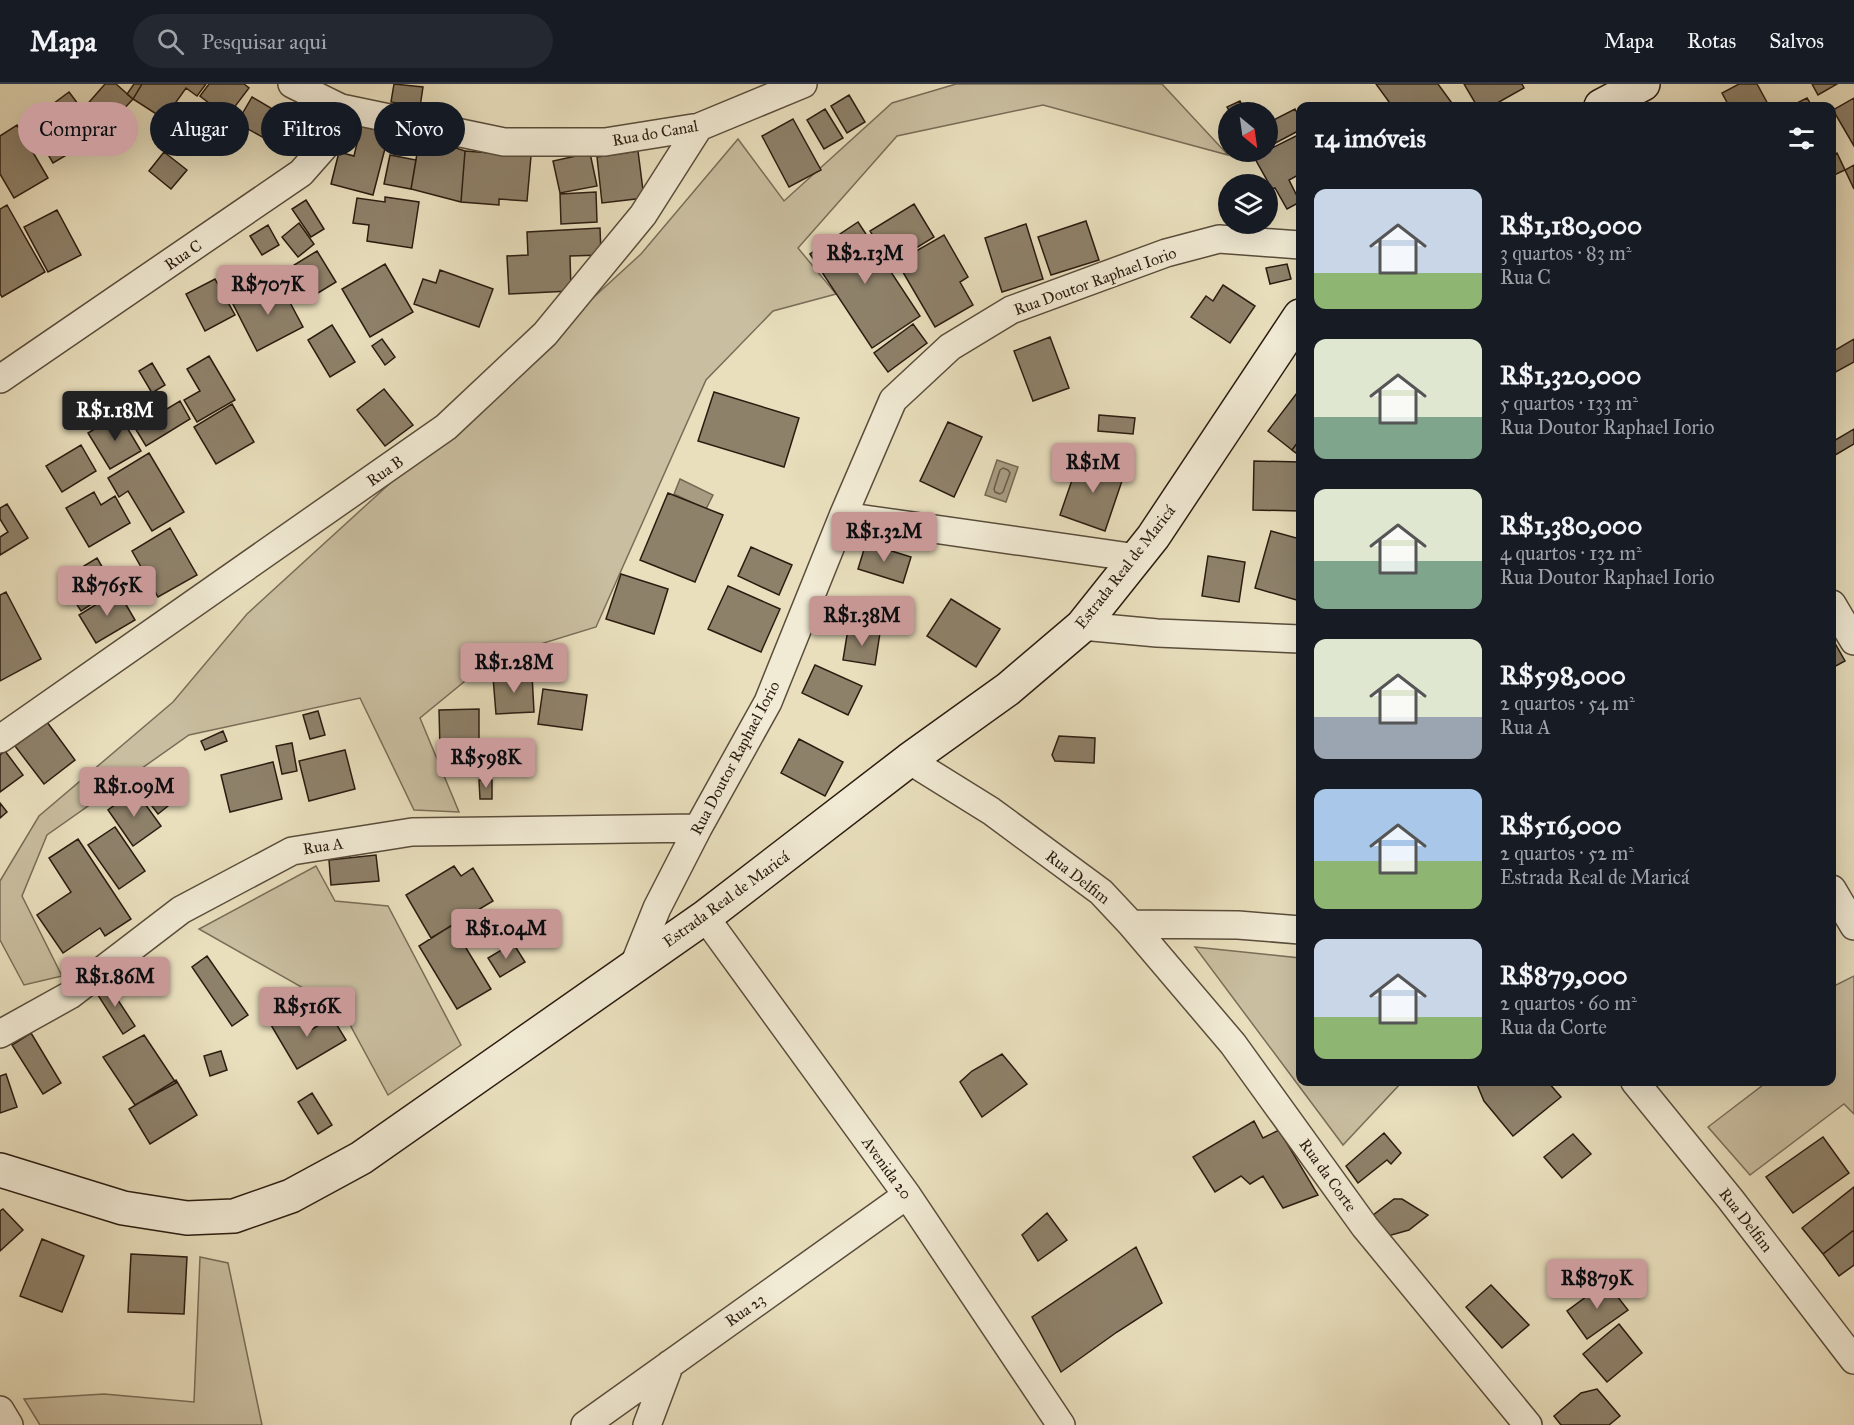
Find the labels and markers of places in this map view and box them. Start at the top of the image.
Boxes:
pin: R$2.13M [810,234,920,285]
pin: R$707K [219,265,317,316]
pin: R$1.18M [60,391,170,442]
pin: R$1M [1057,443,1129,494]
pin: R$1.32M [829,512,939,563]
pin: R$765K [58,566,156,617]
pin: R$1.38M [807,596,917,647]
pin: R$1.28M [459,643,569,694]
pin: R$598K [437,738,535,789]
pin: R$1.09M [79,767,189,818]
pin: R$1.04M [451,909,561,960]
pin: R$1.86M [60,957,170,1008]
pin: R$516K [258,987,356,1038]
pin: R$879K [1548,1259,1646,1310]

